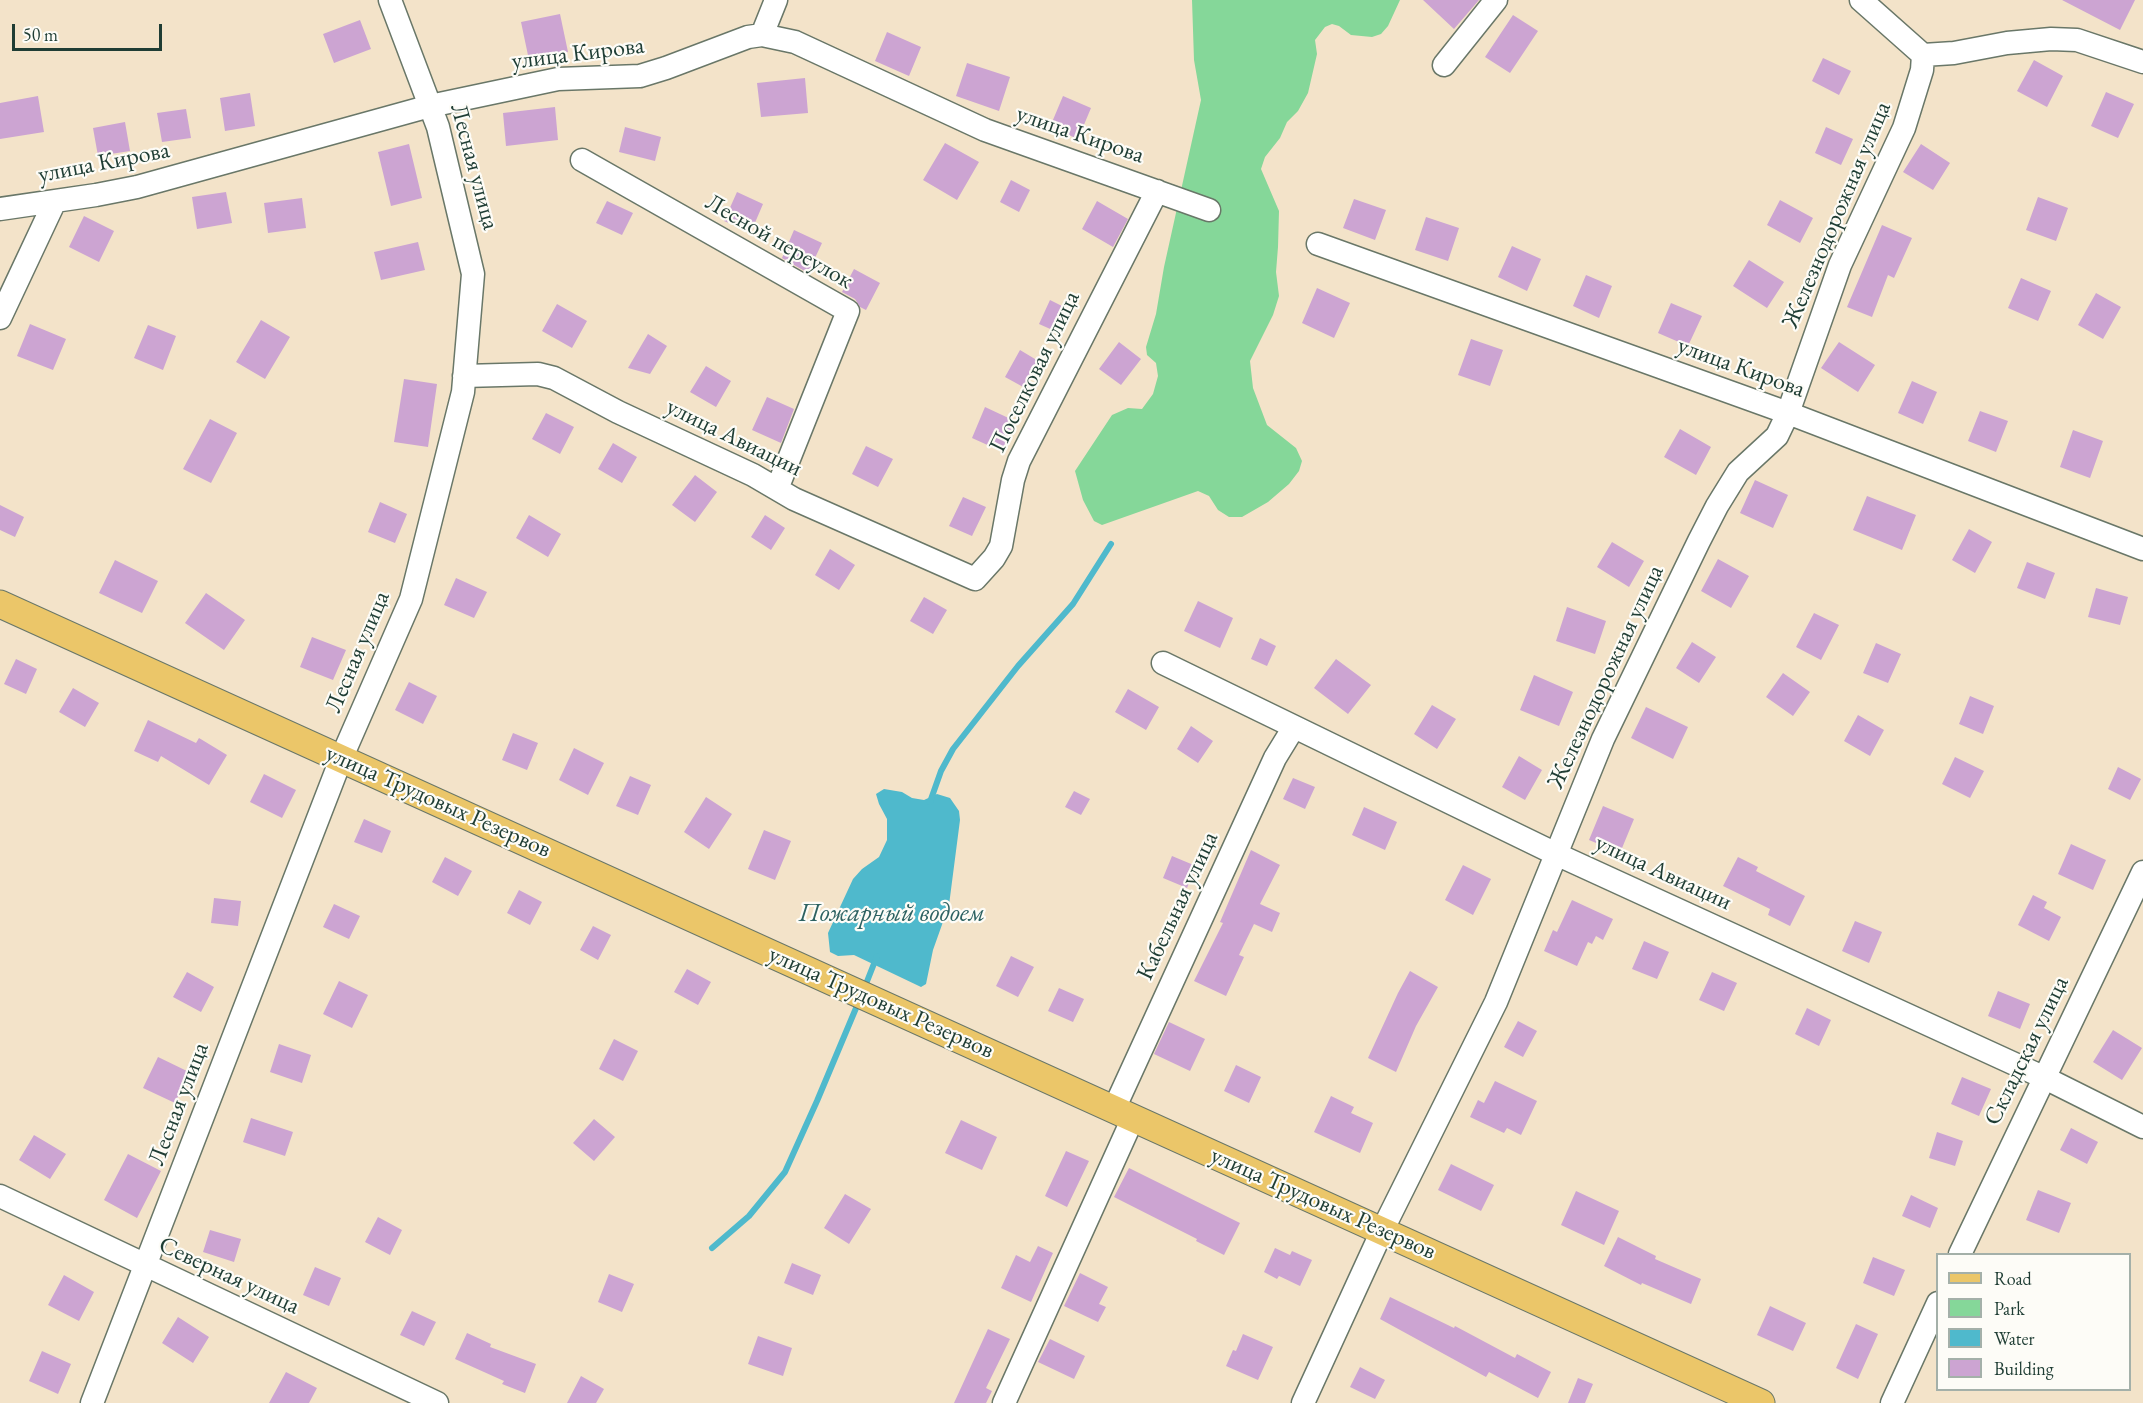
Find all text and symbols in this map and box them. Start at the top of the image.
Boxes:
scale bar [15,12,165,50]
text: 50 m [23,23,58,46]
street label: улица Кирова [510,32,646,76]
street label: Железнодорожная улица [1776,97,1898,333]
street label: улица Кирова [1012,100,1148,170]
street label: Лесная улица [443,101,505,233]
street label: улица Кирова [36,136,172,190]
street label: Лесной переулок [700,188,858,296]
street label: Поселковая улица [983,287,1087,457]
street label: улица Кирова [1673,332,1809,404]
street label: улица Авиации [661,393,807,483]
street label: Железнодорожная улица [1542,561,1670,793]
street label: Лесная улица [319,587,397,717]
street label: улица Трудовых Резервов [321,739,555,865]
street label: Кабельная улица [1131,827,1225,985]
street label: улица Авиации [1590,829,1736,917]
water label: Пожарный водоем [799,898,985,930]
street label: улица Трудовых Резервов [764,940,998,1066]
street label: Складская улица [1979,972,2075,1130]
street label: Лесная улица [142,1039,216,1169]
street label: улица Трудовых Резервов [1206,1141,1440,1267]
street label: Северная улица [154,1231,304,1321]
legend [1936,1253,2131,1391]
text: Road [1994,1267,2032,1290]
text: Park [1994,1297,2025,1320]
text: Water [1994,1327,2035,1350]
text: Building [1994,1357,2054,1380]

